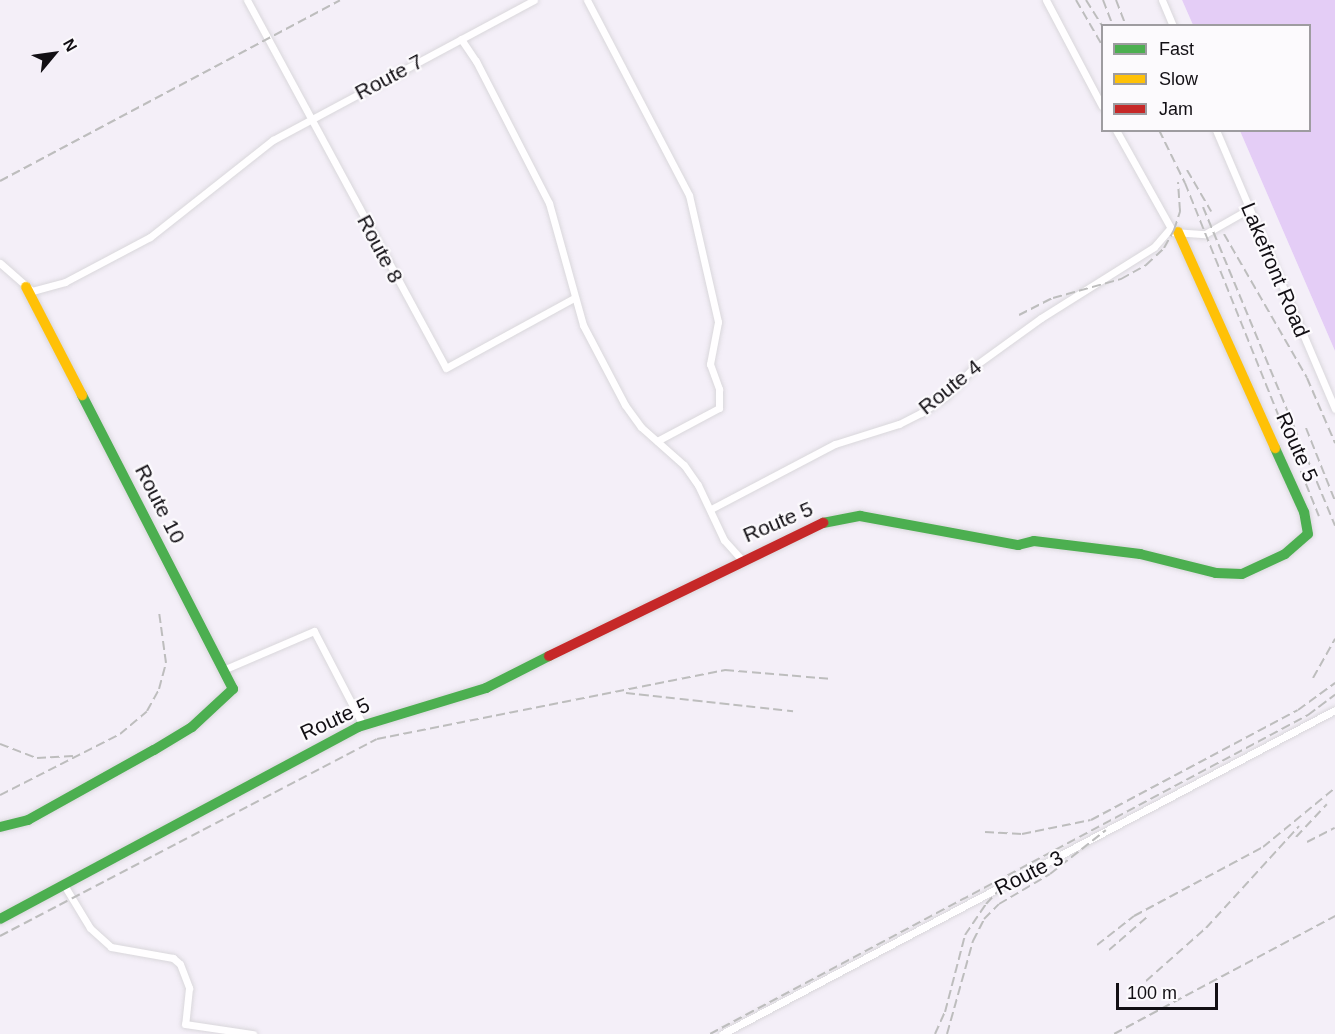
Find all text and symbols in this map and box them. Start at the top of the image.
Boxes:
north arrow [24,24,84,84]
legend [1101,24,1311,132]
text: N [60,36,80,54]
text: Fast [1159,39,1194,59]
street label: Route 7 [351,49,427,105]
text: Slow [1159,69,1198,89]
text: Jam [1159,99,1193,119]
street label: Lakefront Road [1235,199,1315,341]
street label: Route 8 [352,211,408,287]
street label: Route 4 [913,354,987,420]
street label: Route 5 [1271,408,1323,486]
street label: Route 10 [129,460,191,548]
street label: Route 5 [739,496,817,548]
street label: Route 5 [296,692,374,746]
street label: Route 3 [991,845,1067,901]
scale bar [1119,971,1221,1009]
text: 100 m [1127,983,1177,1003]

